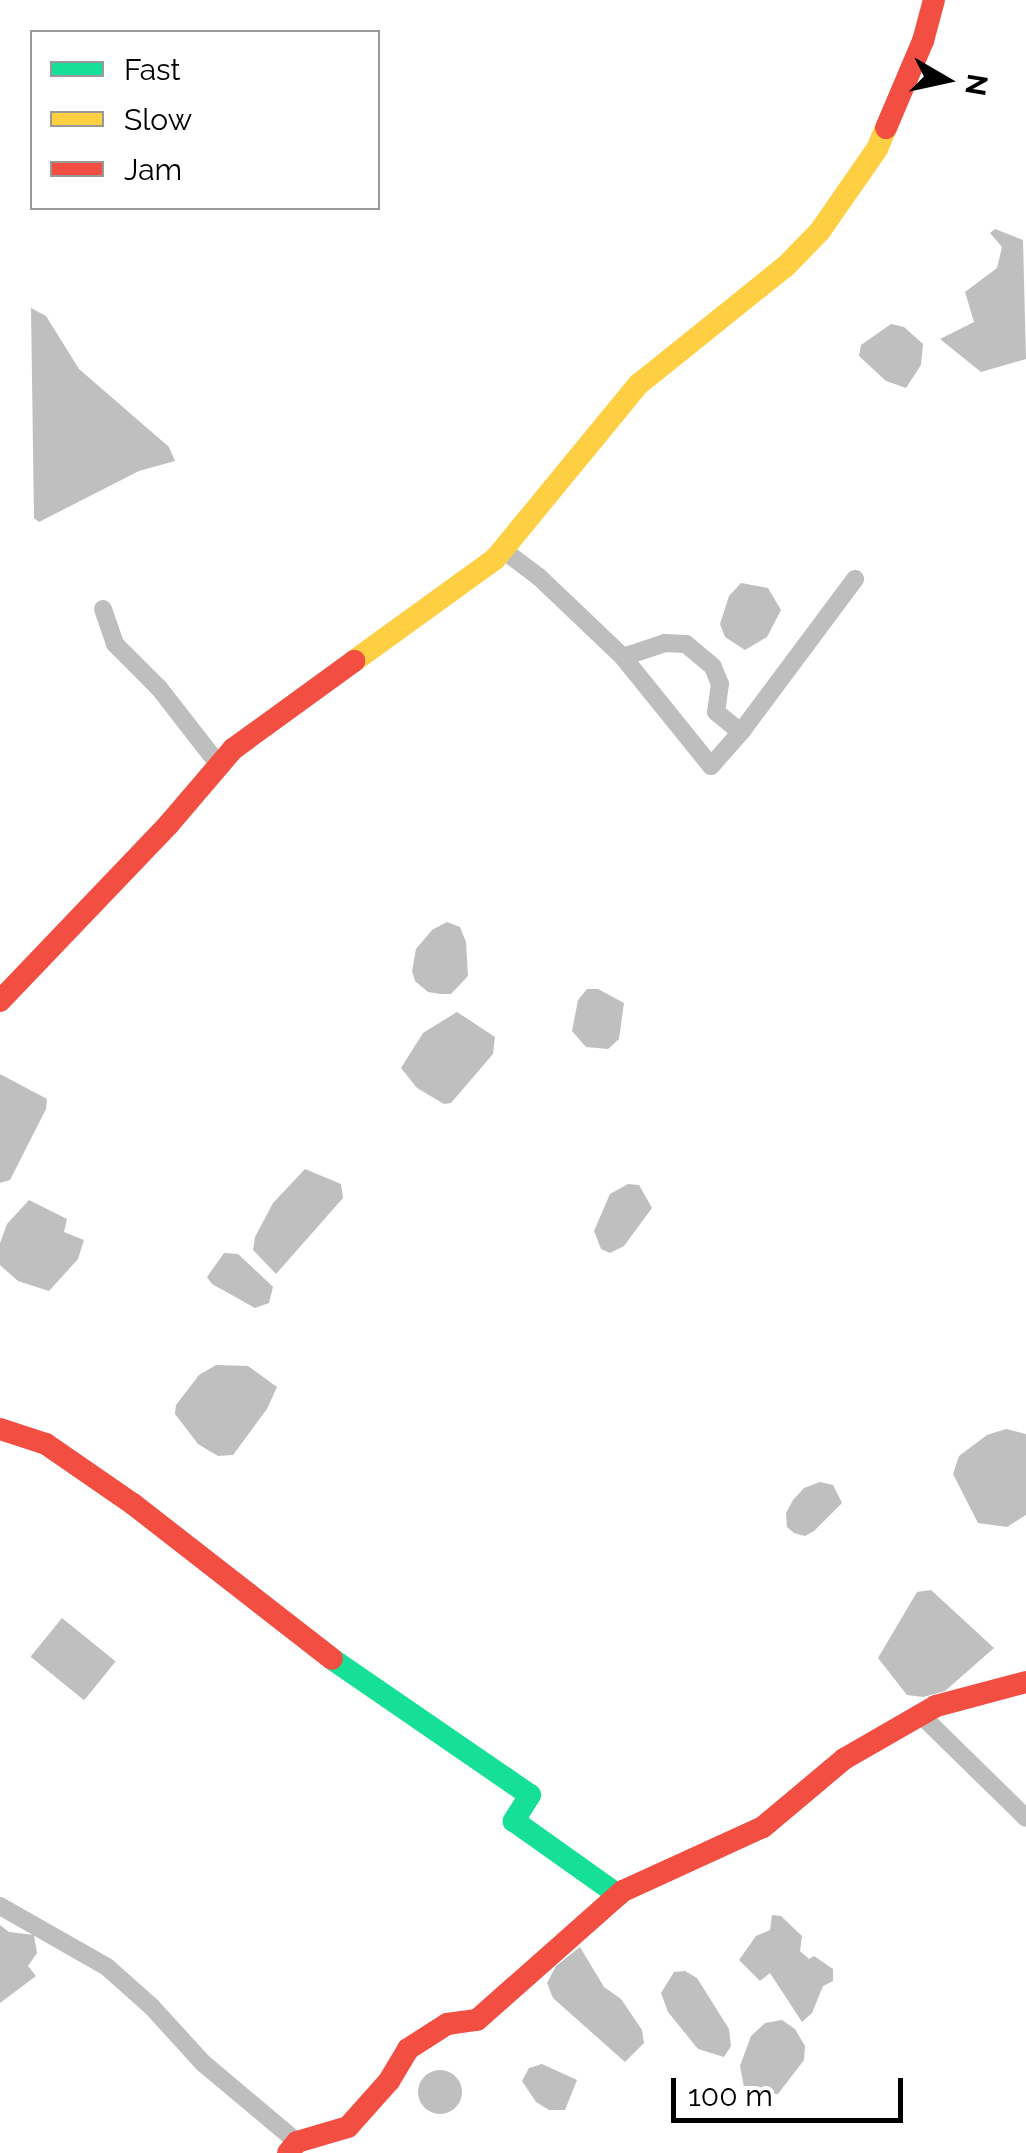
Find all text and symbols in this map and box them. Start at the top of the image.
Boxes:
legend [30,30,380,210]
north arrow [896,30,996,130]
text: Fast [124,52,181,87]
text: N [958,72,994,98]
text: Slow [124,102,192,137]
text: Jam [124,152,182,187]
scale bar [676,2058,908,2120]
text: 100 m [688,2078,773,2113]

